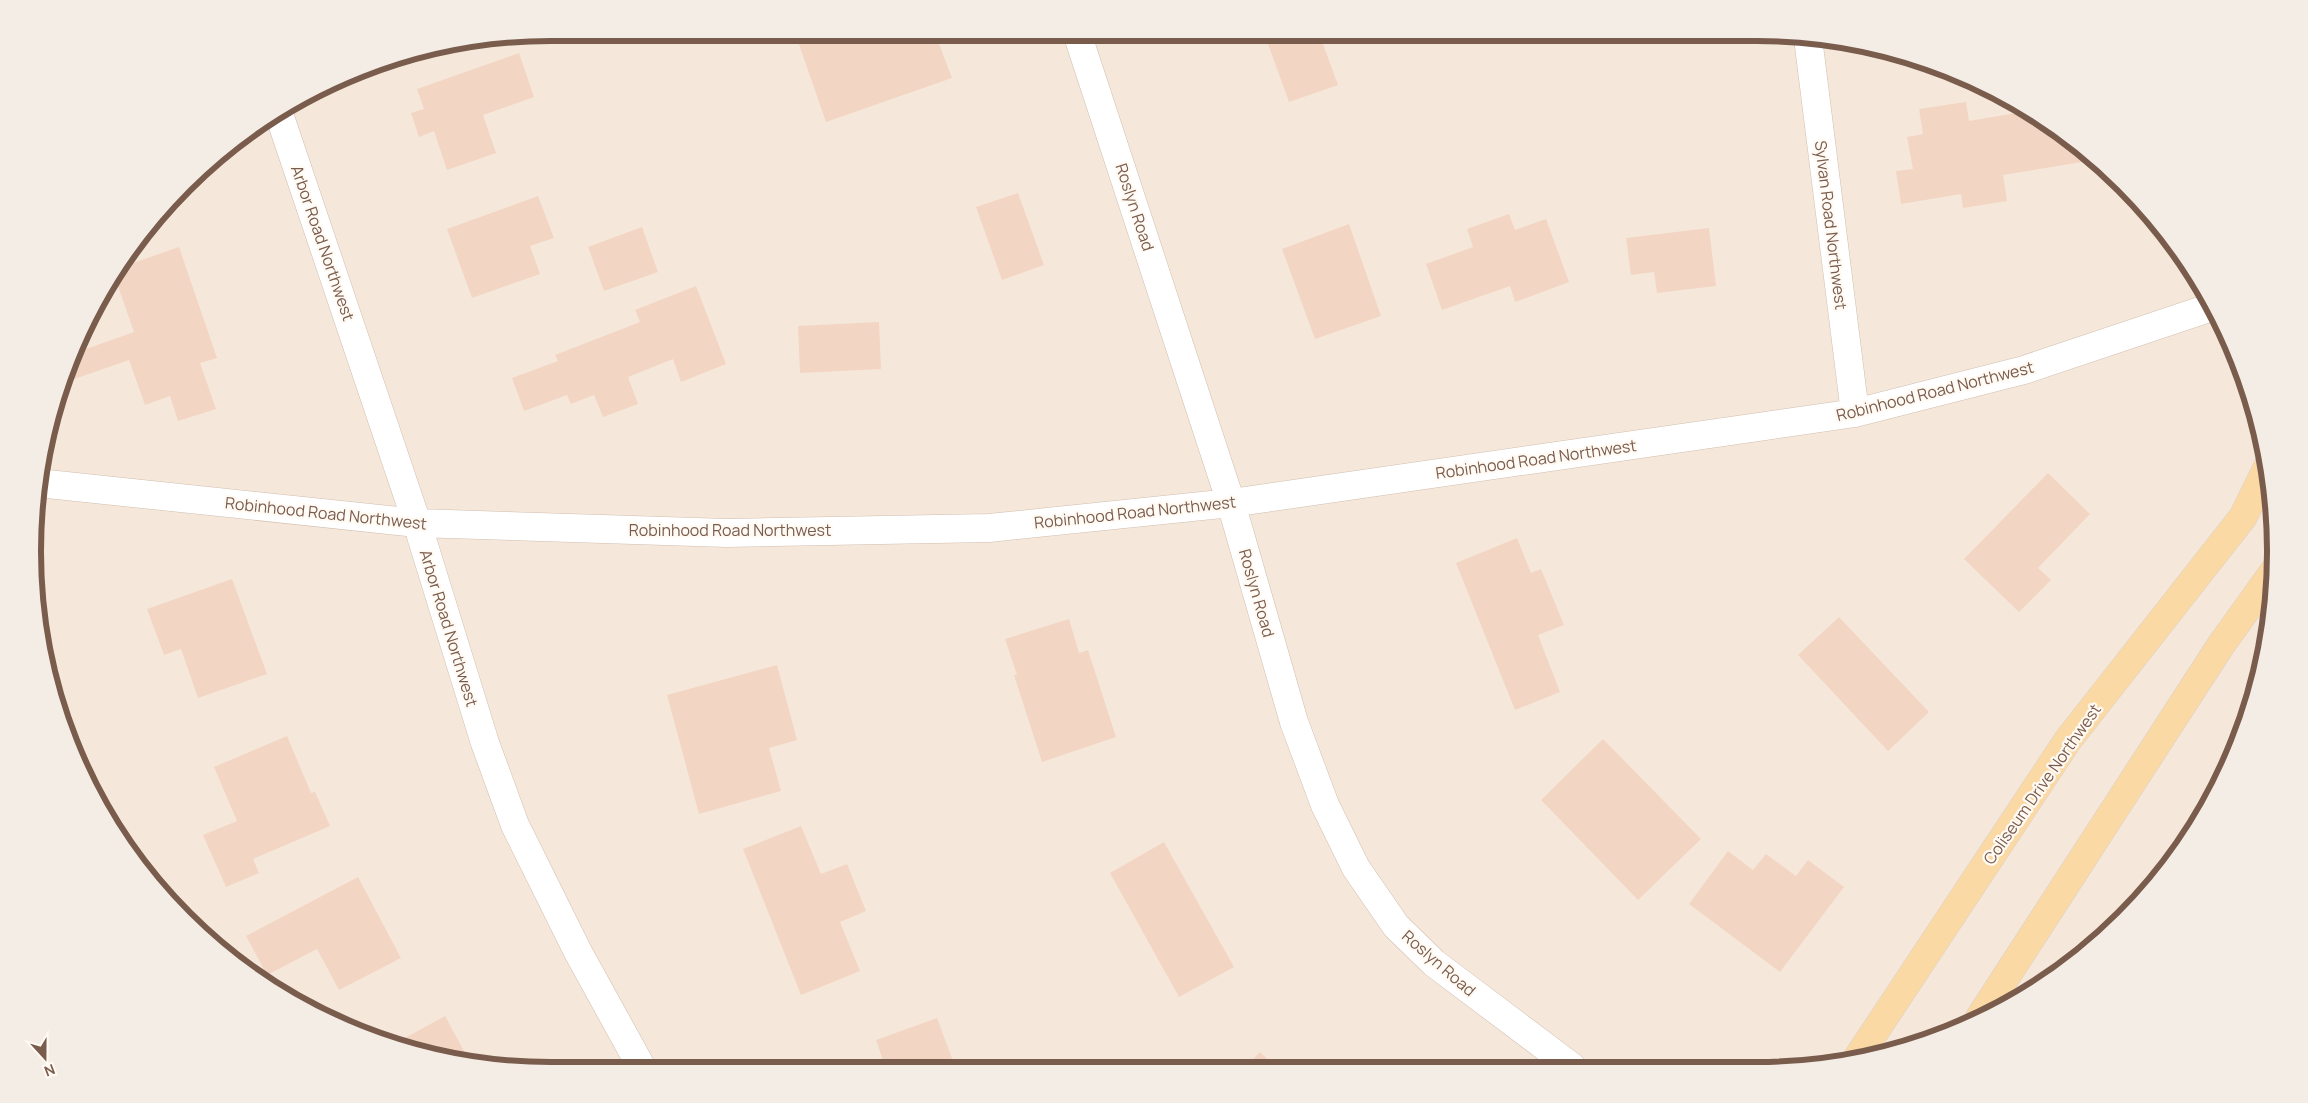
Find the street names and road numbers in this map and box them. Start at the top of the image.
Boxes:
street label: Sylvan Road Northwest [1810,139,1852,311]
street label: Roslyn Road [1111,160,1159,254]
street label: Arbor Road Northwest [286,162,360,324]
street label: Robinhood Road Northwest [1834,356,2036,426]
street label: Robinhood Road Northwest [1434,434,1638,484]
street label: Robinhood Road Northwest [1033,490,1237,534]
street label: Robinhood Road Northwest [224,491,428,535]
street label: Robinhood Road Northwest [629,519,831,541]
street label: Roslyn Road [1234,546,1280,640]
street label: Arbor Road Northwest [415,547,483,709]
street label: Coliseum Drive Northwest [1978,699,2106,869]
street label: Roslyn Road [1398,925,1480,1001]

